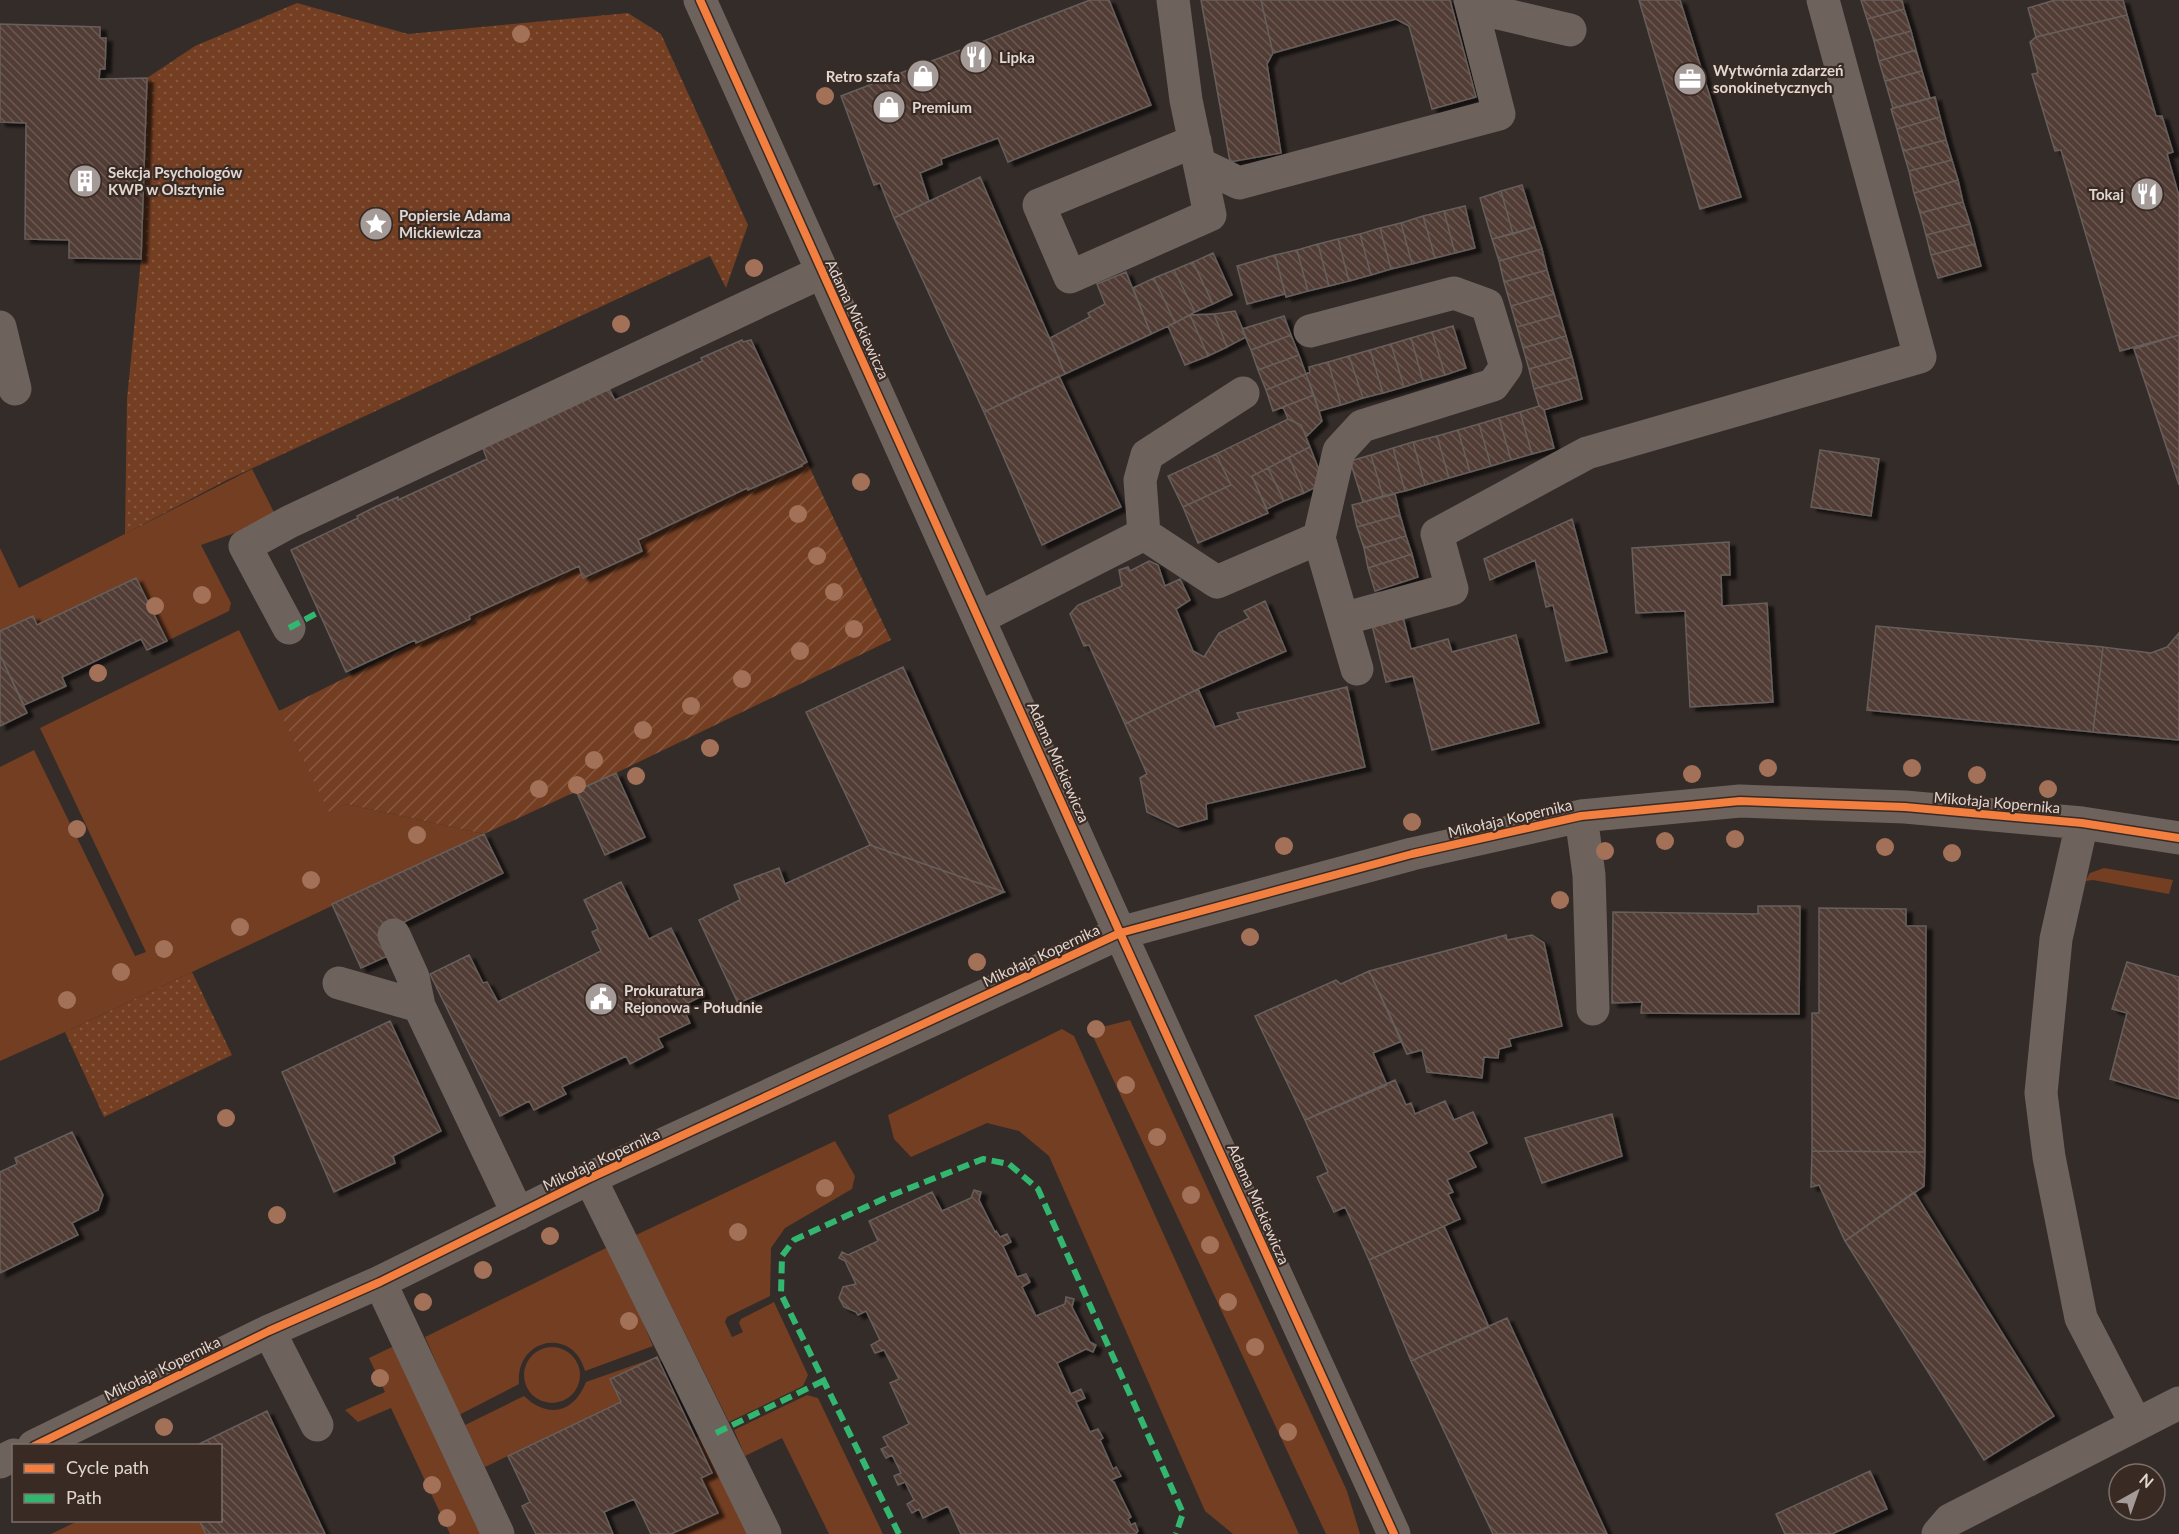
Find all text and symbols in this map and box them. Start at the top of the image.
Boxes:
restaurant icon: Lipka [958,39,994,75]
place label: Lipka [999,48,1035,66]
shop icon: Retro szafa [905,58,941,94]
office icon: Wytwórnia zdarzeń sonokinetycznych [1672,61,1708,97]
place label: Wytwórnia zdarzeń sonokinetycznych [1713,61,1843,96]
place label: Retro szafa [826,67,900,85]
shop icon: Premium [871,89,907,125]
place label: Premium [912,98,972,116]
building icon: Sekcja Psychologów KWP w Olsztynie [67,163,103,199]
place label: Sekcja Psychologów KWP w Olsztynie [108,163,242,198]
restaurant icon: Tokaj [2129,176,2165,212]
place label: Tokaj [2089,185,2124,203]
place icon: Popiersie Adama Mickiewicza [358,206,394,242]
place label: Popiersie Adama Mickiewicza [399,206,511,241]
street label: Adama Mickiewicza [822,256,894,382]
street label: Adama Mickiewicza [1024,699,1094,825]
street label: Mikołaja Kopernika [1933,788,2061,816]
street label: Mikołaja Kopernika [1446,795,1574,841]
street label: Mikołaja Kopernika [980,920,1102,990]
public building icon: Prokuratura Rejonowa - Południe [583,981,619,1017]
place label: Prokuratura Rejonowa - Południe [624,981,763,1016]
street label: Mikołaja Kopernika [540,1124,662,1194]
street label: Adama Mickiewicza [1224,1141,1294,1267]
street label: Mikołaja Kopernika [101,1332,223,1404]
legend [12,1444,222,1522]
text: Cycle path [66,1456,149,1478]
north arrow [2107,1462,2167,1522]
text: N [2136,1469,2158,1491]
text: Path [66,1486,102,1508]

